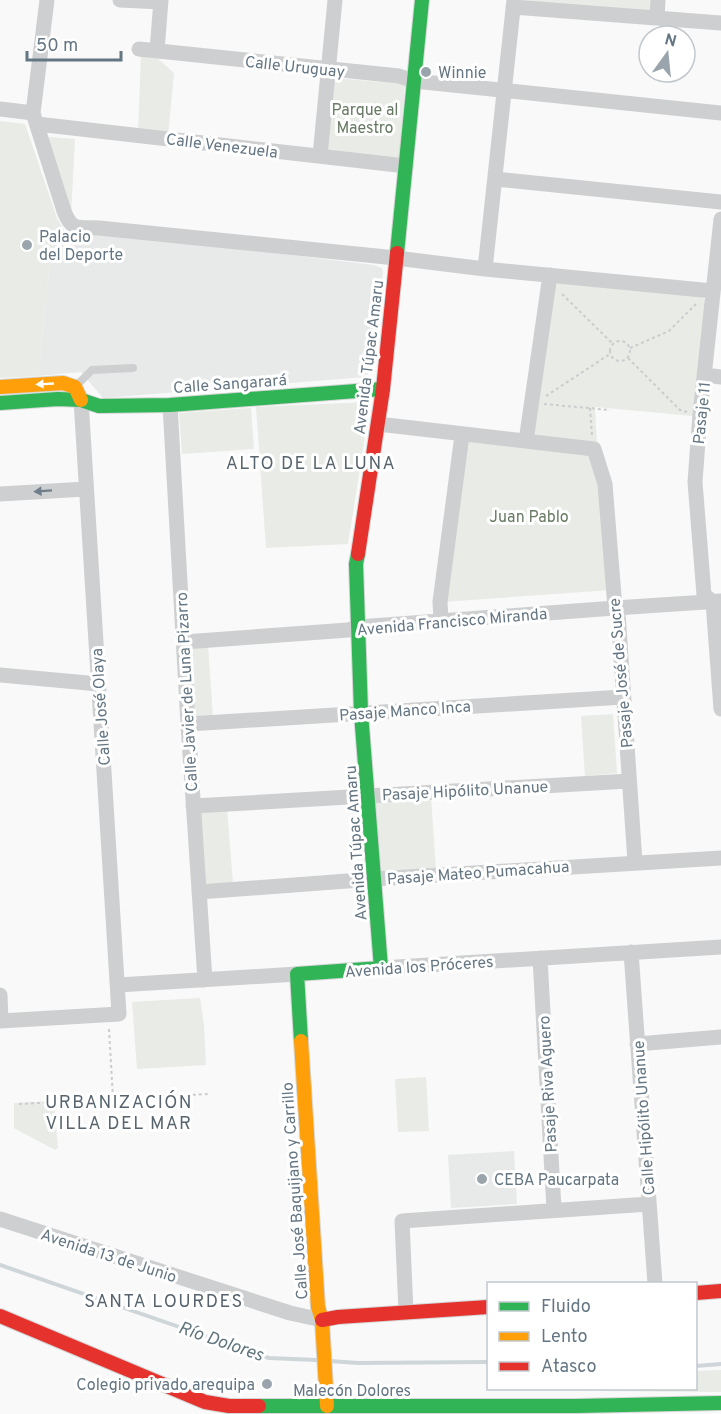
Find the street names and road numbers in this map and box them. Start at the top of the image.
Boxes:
street label: Calle Uruguay [244,53,346,83]
street label: Calle Venezuela [165,130,279,164]
street label: Avenida Túpac Amaru [351,279,389,436]
street label: Calle Sangarará [173,371,288,399]
street label: Pasaje 11 [690,381,716,445]
street label: Calle Javier de Luna Pizarro [173,591,203,792]
street label: Pasaje José de Sucre [605,597,639,749]
street label: Avenida Francisco Miranda [356,605,548,641]
street label: Calle José Olaya [88,648,116,766]
street label: Pasaje Manco Inca [339,697,472,727]
street label: Avenida Túpac Amaru [342,765,372,921]
street label: Pasaje Hipólito Unanue [381,778,549,806]
street label: Pasaje Mateo Pumacahua [386,858,570,890]
street label: Avenida los Próceres [344,953,494,983]
street label: Pasaje Riva Aguero [535,1015,563,1153]
street label: Calle Hipólito Unanue [630,1040,660,1196]
street label: Calle José Baquijano y Carrillo [278,1081,314,1300]
street label: Avenida 13 de Junio [38,1225,179,1288]
street label: Malecón Dolores [293,1382,411,1402]

